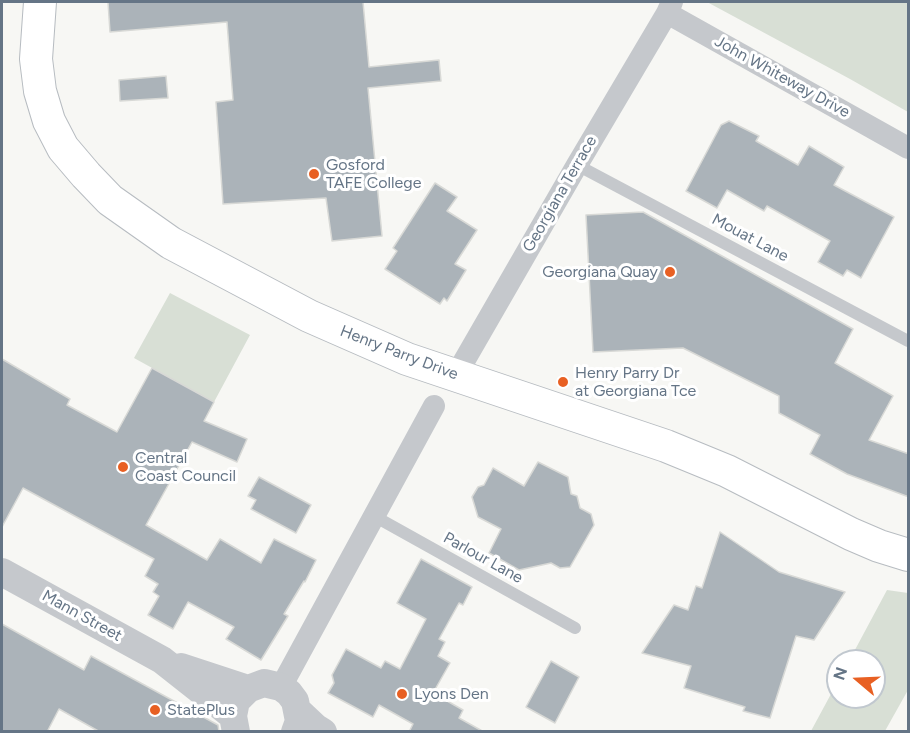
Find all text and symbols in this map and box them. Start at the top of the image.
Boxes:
street label: John Whiteway Drive [711,32,853,122]
street label: Georgiana Terrace [519,133,601,255]
place label: Gosford TAFE College [326,155,421,193]
marker: Gosford TAFE College [307,167,321,181]
street label: Mouat Lane [708,210,792,266]
place label: Georgiana Quay [542,262,658,282]
marker: Georgiana Quay [663,265,677,279]
street label: Henry Parry Drive [337,322,461,384]
place label: Henry Parry Dr at Georgiana Tce [575,363,696,401]
marker: Henry Parry Dr at Georgiana Tce [556,375,570,389]
place label: Central Coast Council [135,448,236,486]
marker: Central Coast Council [116,460,130,474]
street label: Parlour Lane [440,528,526,588]
street label: Mann Street [39,586,125,646]
north arrow [826,649,886,709]
text: N [829,665,851,683]
place label: Lyons Den [414,684,489,704]
marker: Lyons Den [395,687,409,701]
place label: StatePlus [167,700,235,720]
marker: StatePlus [148,703,162,717]

